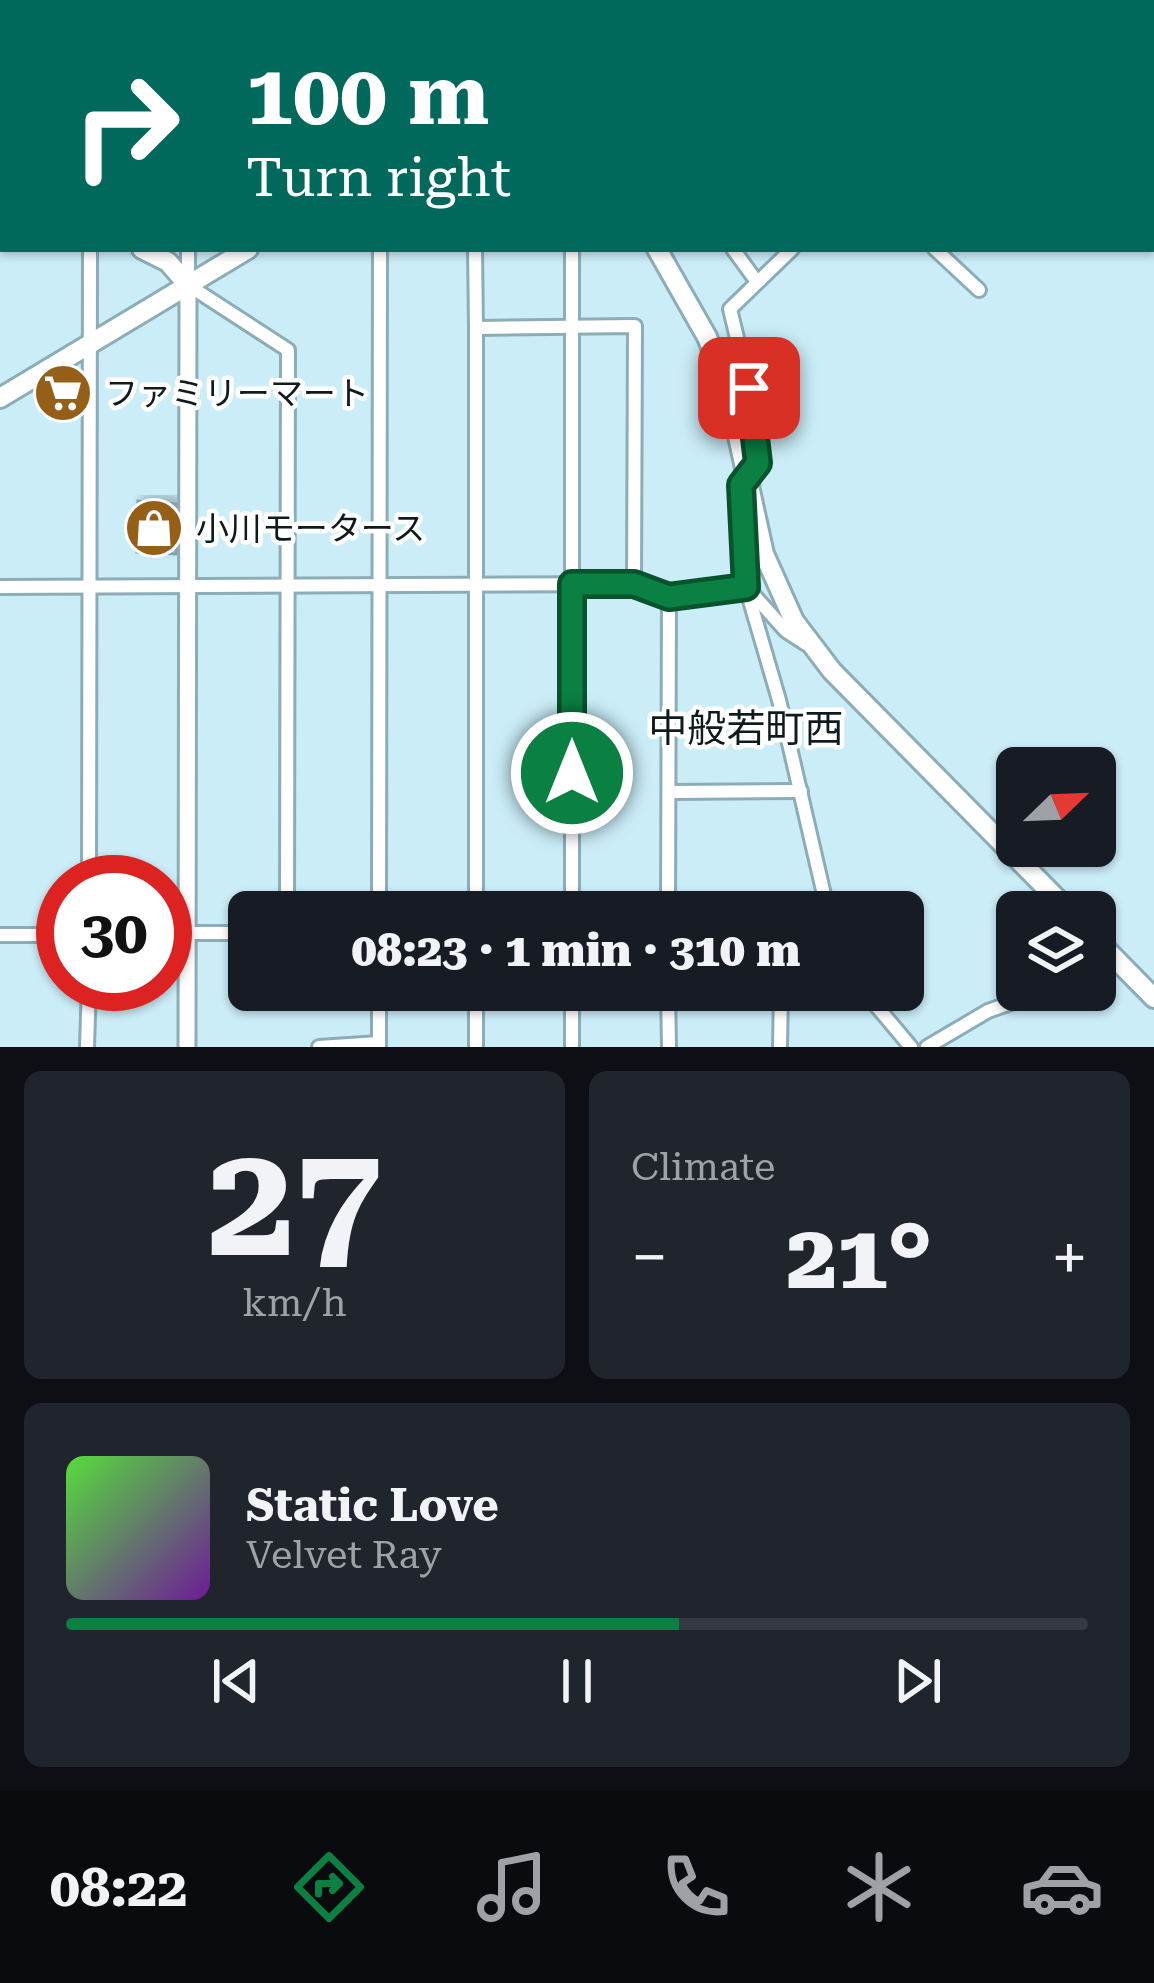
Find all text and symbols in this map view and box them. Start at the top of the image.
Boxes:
text: 100 m [246,46,489,144]
icon: right [48,48,204,204]
text: Turn right [246,146,511,209]
pin [698,337,800,439]
icon: arrive [716,355,782,421]
supermarket icon: ファミリーマート [32,362,94,424]
place label: ファミリーマート [105,374,369,413]
shop icon: 小川モータース [123,497,185,559]
place label: 小川モータース [196,509,425,548]
district label: 中般若町西 [648,706,844,752]
position arrow [509,710,635,836]
north arrow [996,747,1116,867]
map controls [996,747,1116,1011]
speed limit sign: 30 [36,855,192,1011]
button: layers [996,891,1116,1011]
text: 08:23 · 1 min · 310 m [352,924,800,977]
text: 27 [207,1110,382,1293]
text: Climate [631,1144,775,1190]
text: 21° [787,1205,932,1310]
text: − [631,1219,668,1296]
text: + [1051,1219,1088,1296]
text: km/h [242,1280,347,1326]
text: Static Love [246,1479,499,1532]
text: Velvet Ray [246,1532,442,1578]
icon: previous [203,1648,269,1714]
icon: pause [544,1648,610,1714]
icon: next [885,1648,951,1714]
icon: directions [287,1845,371,1929]
icon: music [470,1845,554,1929]
icon: phone [654,1845,738,1929]
icon: climate [837,1845,921,1929]
icon: car [1020,1845,1104,1929]
text: 08:22 [50,1856,188,1919]

